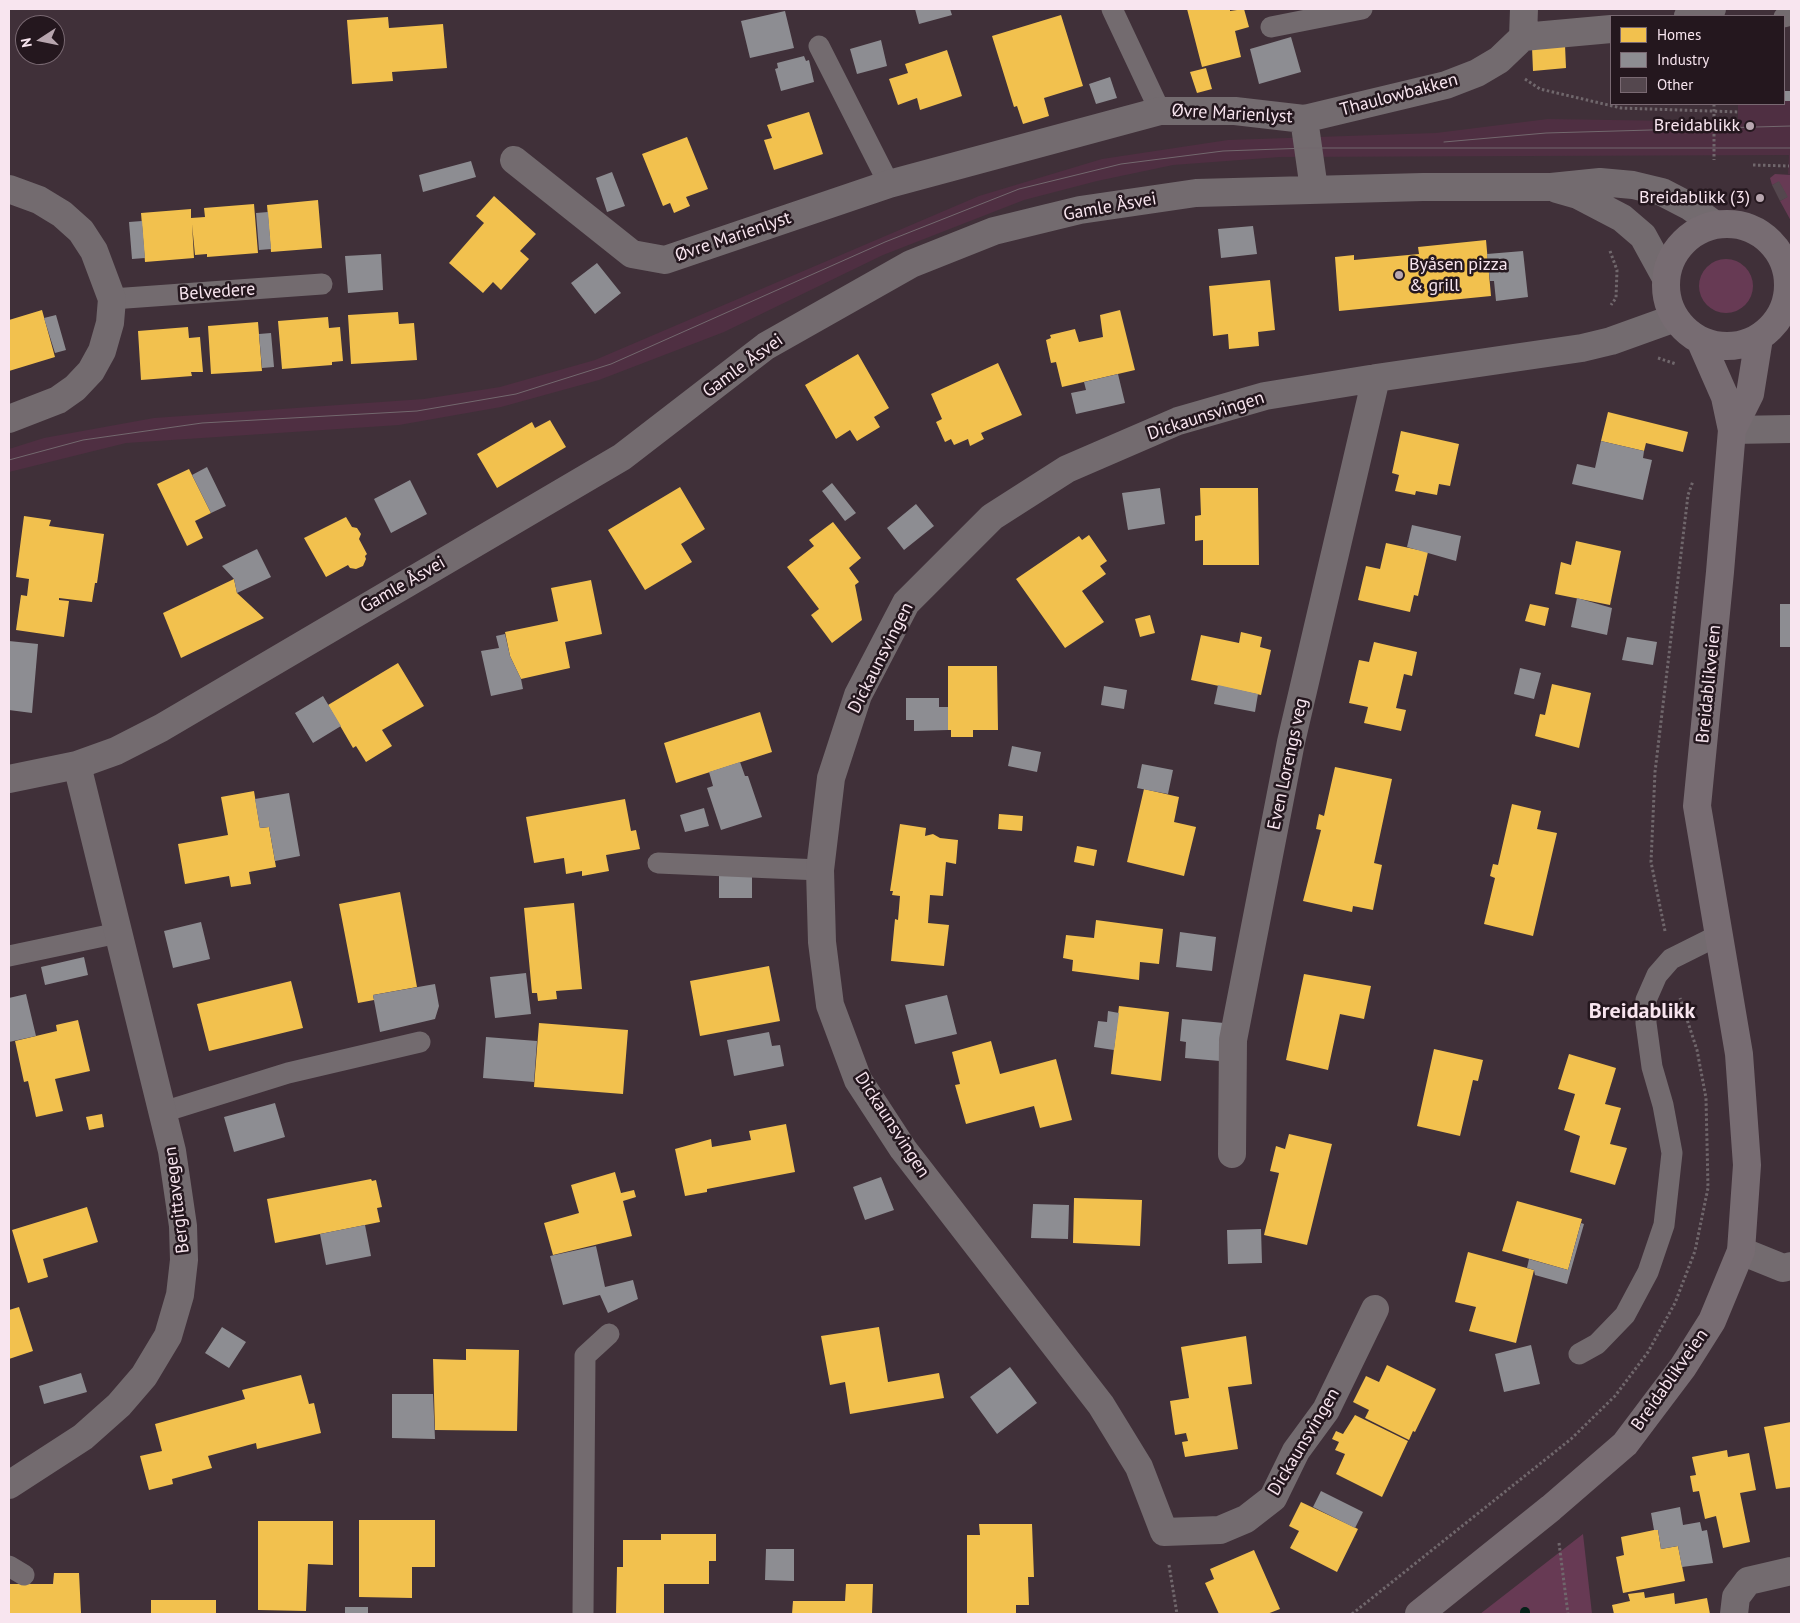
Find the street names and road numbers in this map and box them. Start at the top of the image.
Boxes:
street label: Thaulowbakken [1338,69,1460,121]
street label: Øvre Marienlyst [1171,100,1293,128]
street label: Gamle Åsvei [1062,188,1158,226]
street label: Øvre Marienlyst [672,207,794,267]
street label: Belvedere [178,279,256,305]
street label: Gamle Åsvei [698,330,788,402]
street label: Dickaunsvingen [1145,387,1267,445]
street label: Gamle Åsvei [357,552,449,618]
street label: Dickaunsvingen [844,599,918,717]
street label: Breidablikveien [1692,624,1726,744]
street label: Even Lorengs veg [1263,696,1313,832]
street label: Dickaunsvingen [850,1068,934,1182]
street label: Bergittavegen [160,1145,194,1255]
street label: Breidablikveien [1627,1325,1713,1435]
street label: Dickaunsvingen [1263,1384,1345,1500]

